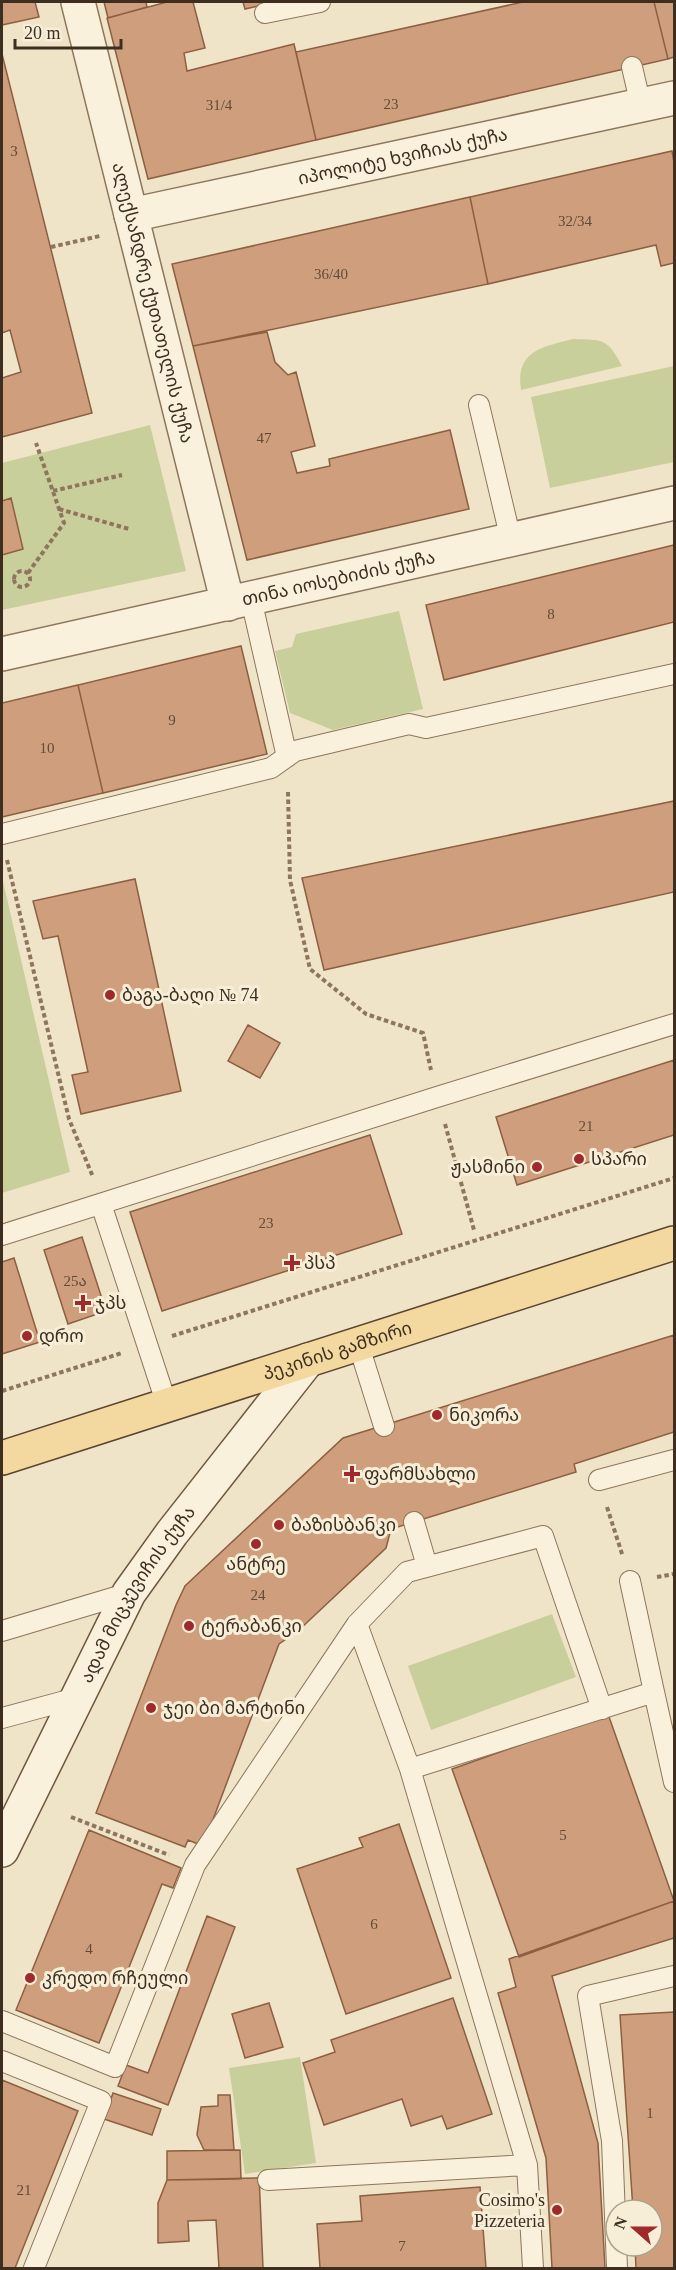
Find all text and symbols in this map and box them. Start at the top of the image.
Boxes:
scale bar [15,12,122,50]
text: 20 m [24,23,61,43]
house number: 23 [384,96,399,112]
house number: 31/4 [206,97,233,113]
street label: იპოლიტე ხვიჩიას ქუჩა [296,124,509,189]
house number: 3 [10,143,18,159]
street label: ალექსანდრე ქუთათელის ქუჩა [108,160,198,445]
house number: 32/34 [558,213,593,229]
house number: 36/40 [314,266,348,282]
house number: 47 [257,430,272,446]
street label: თინა იოსებიძის ქუჩა [240,547,437,610]
house number: 8 [547,606,555,622]
house number: 9 [168,712,176,728]
house number: 10 [40,740,55,756]
place label: ბაგა-ბაღი № 74 [122,985,258,1006]
marker: ბაგა-ბაღი № 74 [103,988,117,1002]
house number: 21 [579,1118,594,1134]
place label: სპარი [591,1149,647,1169]
marker: სპარი [572,1152,586,1166]
place label: ჟასმინი [451,1157,525,1178]
marker: ჟასმინი [530,1160,544,1174]
house number: 23 [259,1215,274,1231]
place label: პსპ [304,1253,336,1273]
marker: პსპ [285,1256,299,1270]
house number: 25ა [63,1273,87,1289]
place label: ჯპს [95,1293,126,1314]
marker: ჯპს [76,1296,90,1310]
street label: პეკინის გამზირი [260,1318,414,1384]
place label: დრო [39,1326,84,1347]
marker: დრო [20,1329,34,1343]
place label: ნიკორა [449,1405,519,1426]
marker: ნიკორა [430,1408,444,1422]
place label: ფარმსახლი [364,1464,476,1485]
marker: ფარმსახლი [345,1467,359,1481]
street label: ადამ მიცკევიჩის ქუჩა [76,1502,199,1686]
place label: ბაზისბანკი [291,1515,396,1536]
marker: ბაზისბანკი [272,1518,286,1532]
marker: ანტრე [249,1537,263,1551]
place label: ანტრე [226,1554,286,1575]
house number: 24 [251,1587,266,1603]
place label: ტერაბანკი [201,1616,302,1637]
marker: ტერაბანკი [182,1619,196,1633]
place label: ჯეი ბი მარტინი [163,1698,305,1719]
marker: ჯეი ბი მარტინი [144,1701,158,1715]
house number: 5 [559,1827,567,1843]
house number: 6 [370,1916,378,1932]
house number: 4 [85,1941,93,1957]
place label: კრედო რჩეული [42,1968,188,1989]
marker: კრედო რჩეული [23,1971,37,1985]
house number: 1 [646,2105,654,2121]
house number: 21 [17,2182,32,2198]
place label: Cosimo's Pizzeteria [474,2190,545,2231]
north arrow [604,2198,664,2258]
marker: Cosimo's Pizzeteria [550,2203,564,2217]
text: N [610,2214,631,2231]
house number: 7 [398,2238,406,2254]

